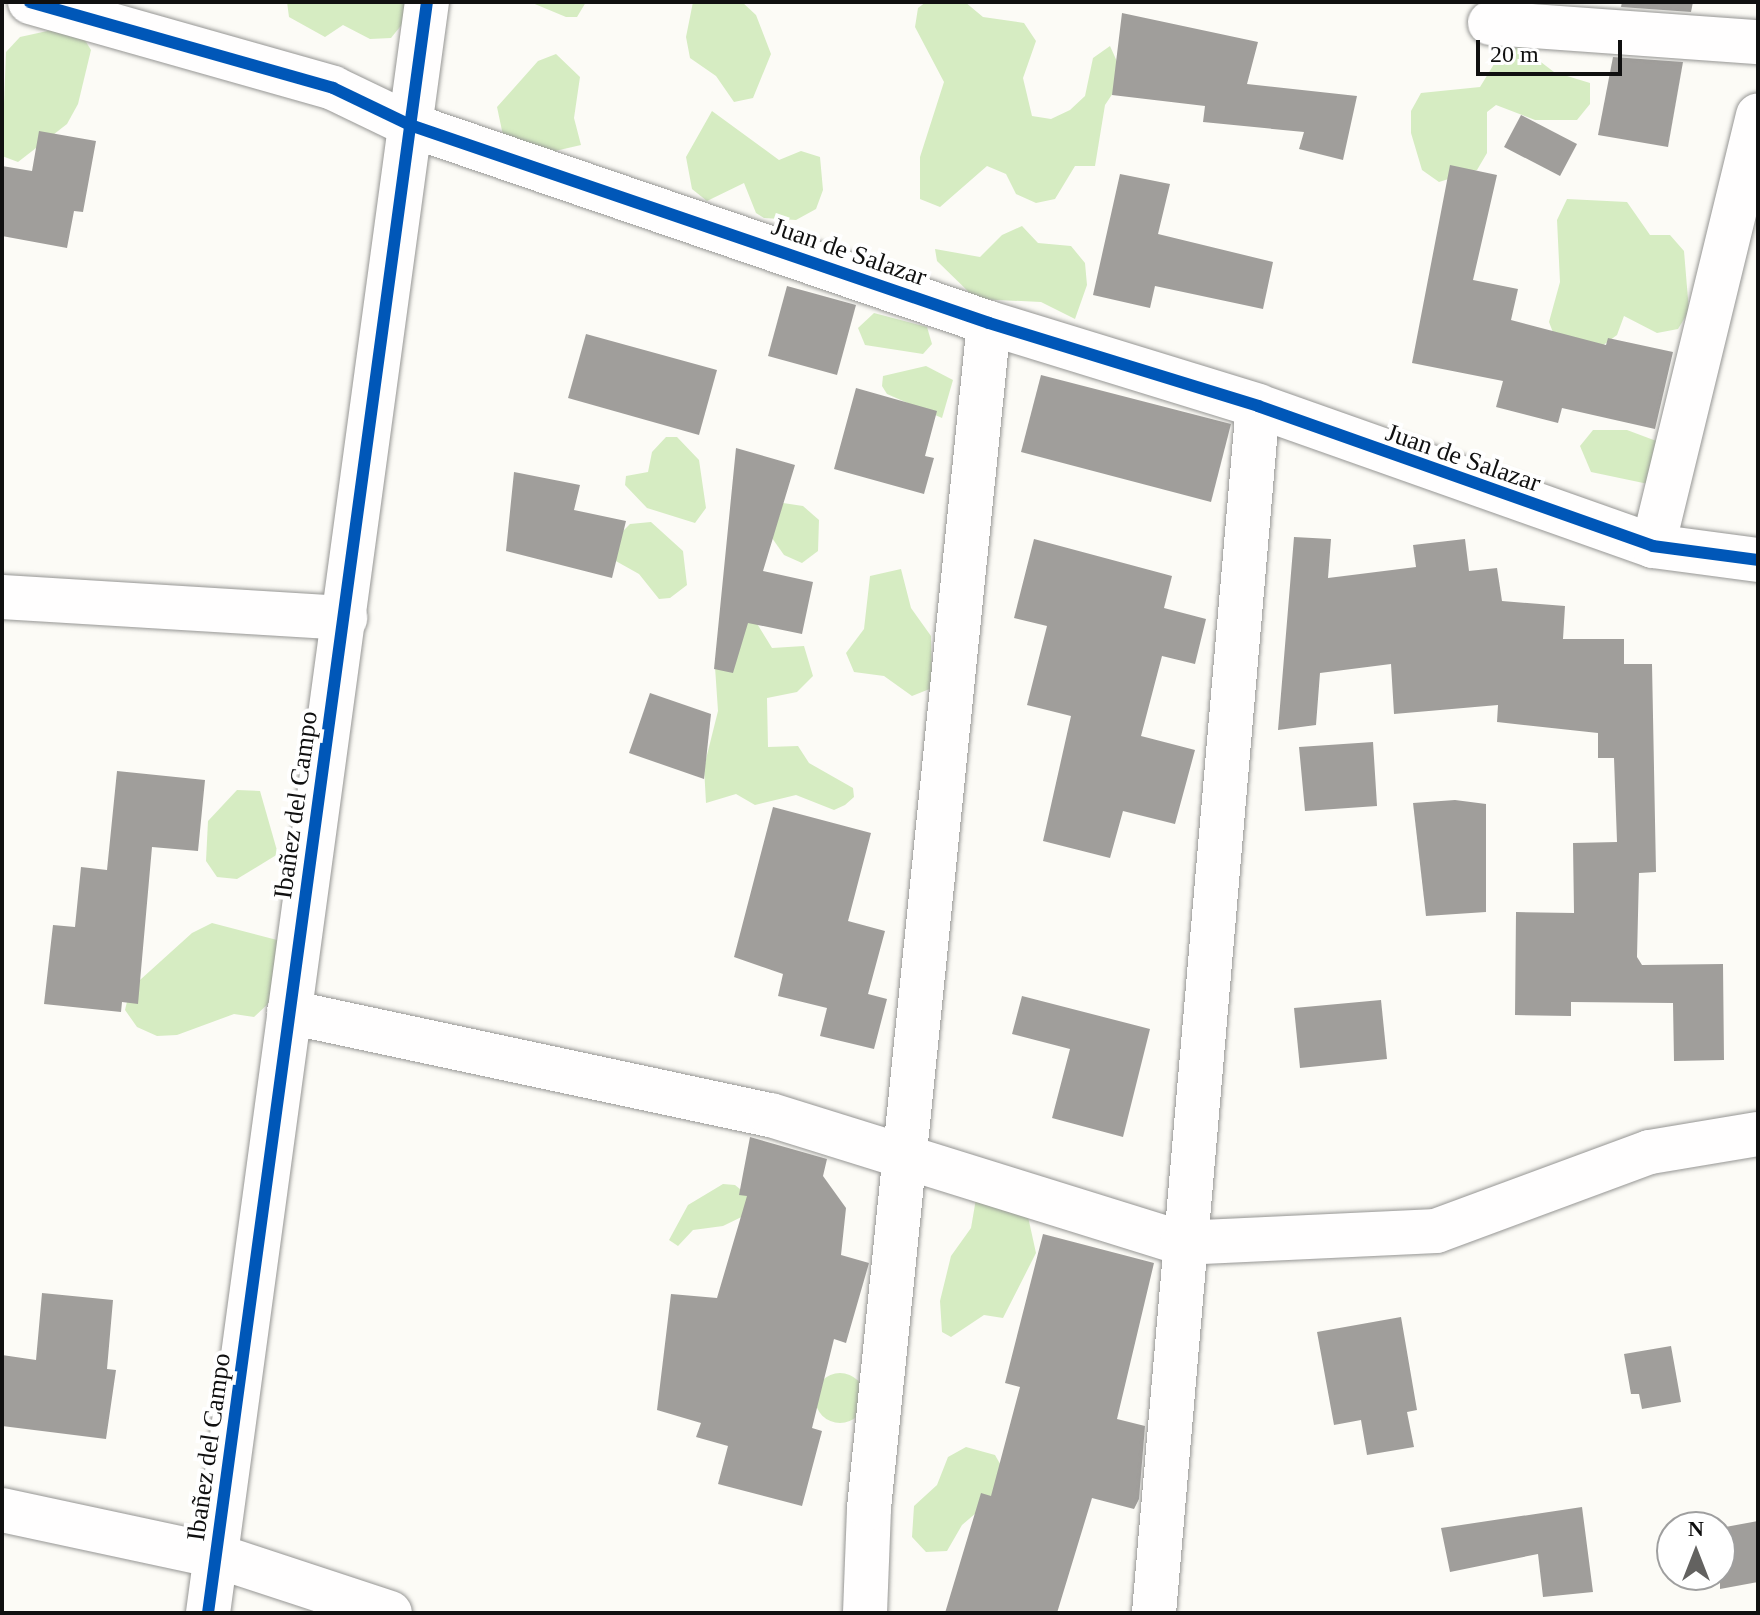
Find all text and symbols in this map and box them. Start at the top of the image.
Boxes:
scale bar [1480,24,1626,74]
text: 20 m [1490,41,1539,67]
street label: Juan de Salazar [767,211,931,293]
street label: Juan de Salazar [1381,417,1545,499]
street label: Ibañez del Campo [267,709,325,901]
street label: Ibañez del Campo [180,1351,238,1543]
north arrow [1656,1511,1736,1591]
text: N [1688,1516,1704,1541]

